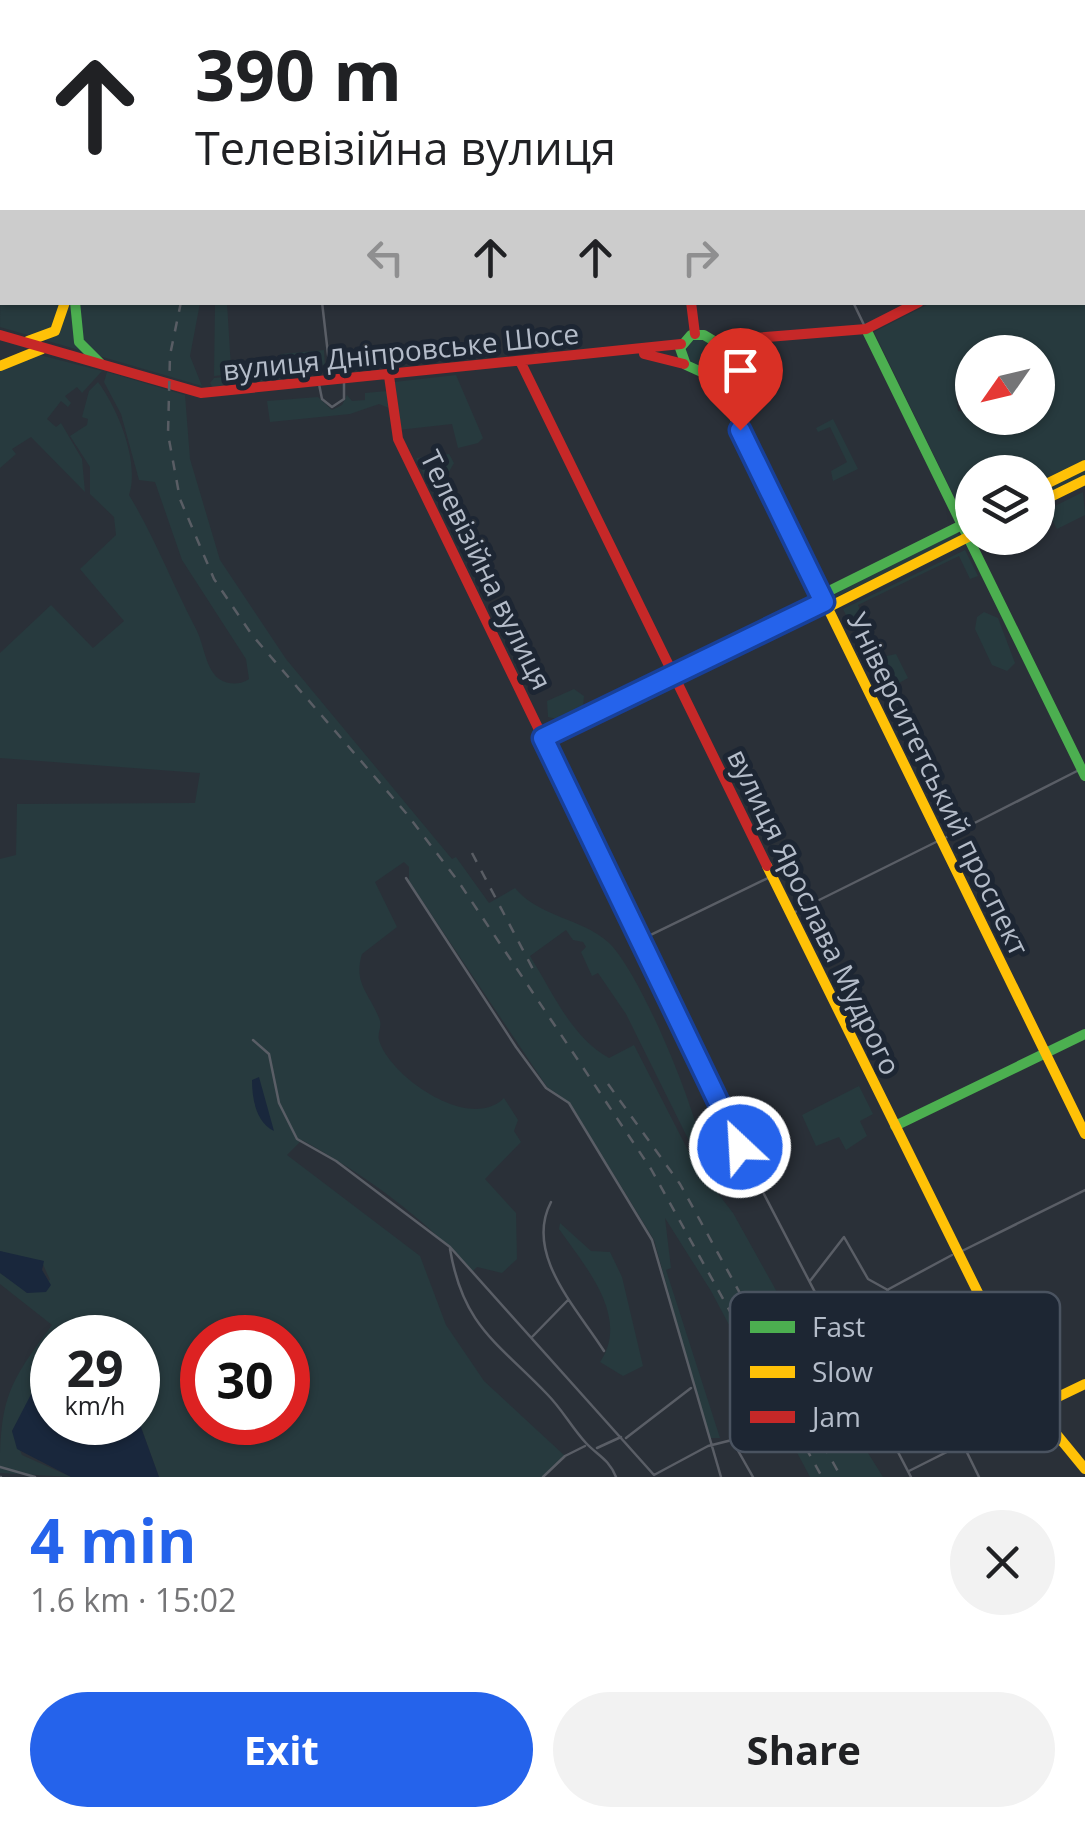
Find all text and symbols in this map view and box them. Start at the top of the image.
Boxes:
text: 390 m [195,26,402,122]
icon: ahead [30,40,160,170]
text: Телевізійна вулиця [195,117,616,178]
icon: left [358,230,413,285]
icon: ahead [463,230,518,285]
icon: ahead [568,230,623,285]
icon: right [673,230,728,285]
street label: вулиця Дніпровське Шосе [221,313,581,389]
pin [698,328,783,431]
north arrow [955,335,1055,435]
map controls [955,335,1055,555]
icon: arrive [713,343,768,398]
street label: Телевізійна вулиця [412,444,561,696]
button: layers [955,455,1055,555]
street label: Університетський проспект [839,606,1039,961]
street label: вулиця Ярослава Мудрого [719,742,910,1081]
position arrow [688,1095,792,1199]
legend [730,1292,1060,1452]
text: Fast [812,1307,865,1345]
speed limit sign: 30 [180,1315,310,1445]
text: 29 [66,1334,124,1402]
text: Slow [812,1352,873,1390]
text: km/h [65,1388,125,1422]
text: Jam [809,1397,861,1435]
text: 4 min [30,1499,197,1581]
button: close [950,1510,1055,1615]
text: 1.6 km · 15:02 [30,1578,236,1621]
button: Exit [30,1692,533,1807]
button: Share [553,1692,1055,1807]

